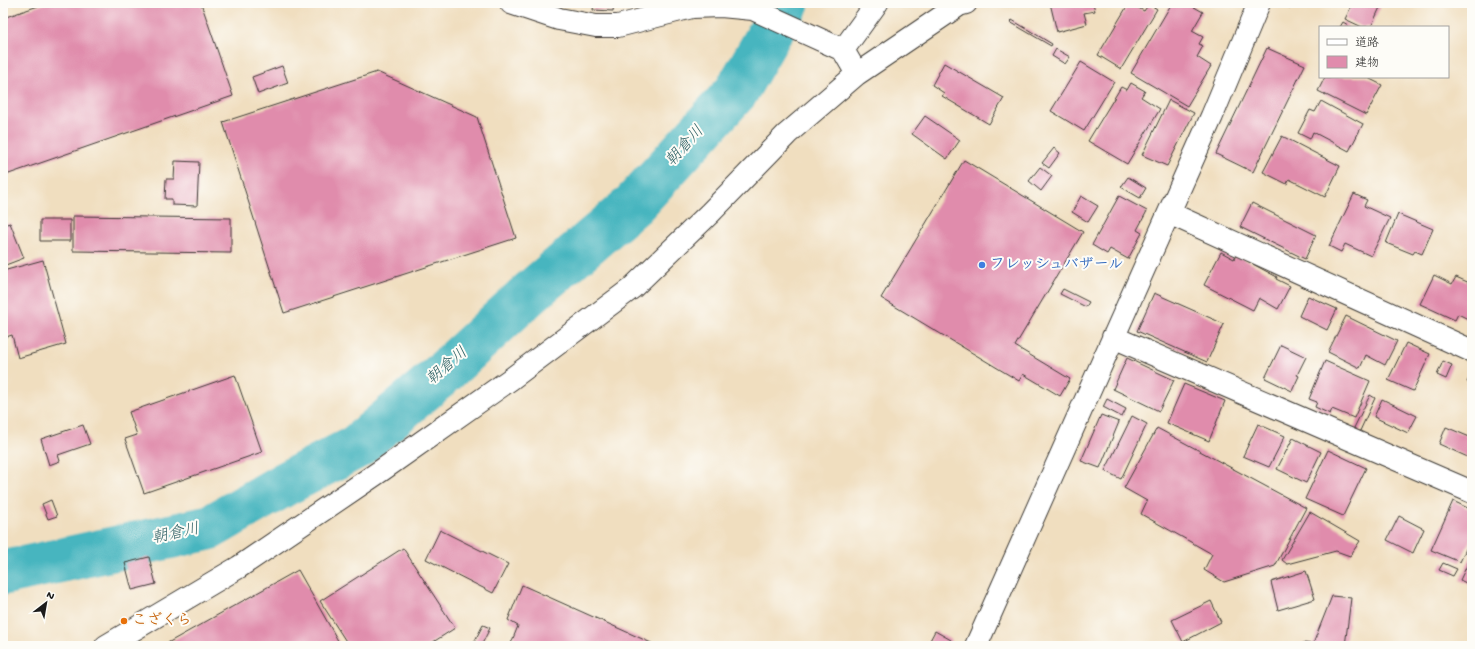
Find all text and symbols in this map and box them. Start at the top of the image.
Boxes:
legend [1319,26,1449,78]
text: 道路 [1355,36,1379,51]
text: 建物 [1355,56,1379,71]
water label: 朝倉川 [661,121,709,171]
place label: フレッシュバザール [990,256,1123,274]
marker: フレッシュバザール [977,260,987,270]
water label: 朝倉川 [422,343,472,390]
water label: 朝倉川 [150,519,201,549]
north arrow [26,583,66,623]
text: N [44,589,56,603]
place label: こざくら [132,612,192,630]
marker: こざくら [119,616,129,626]

